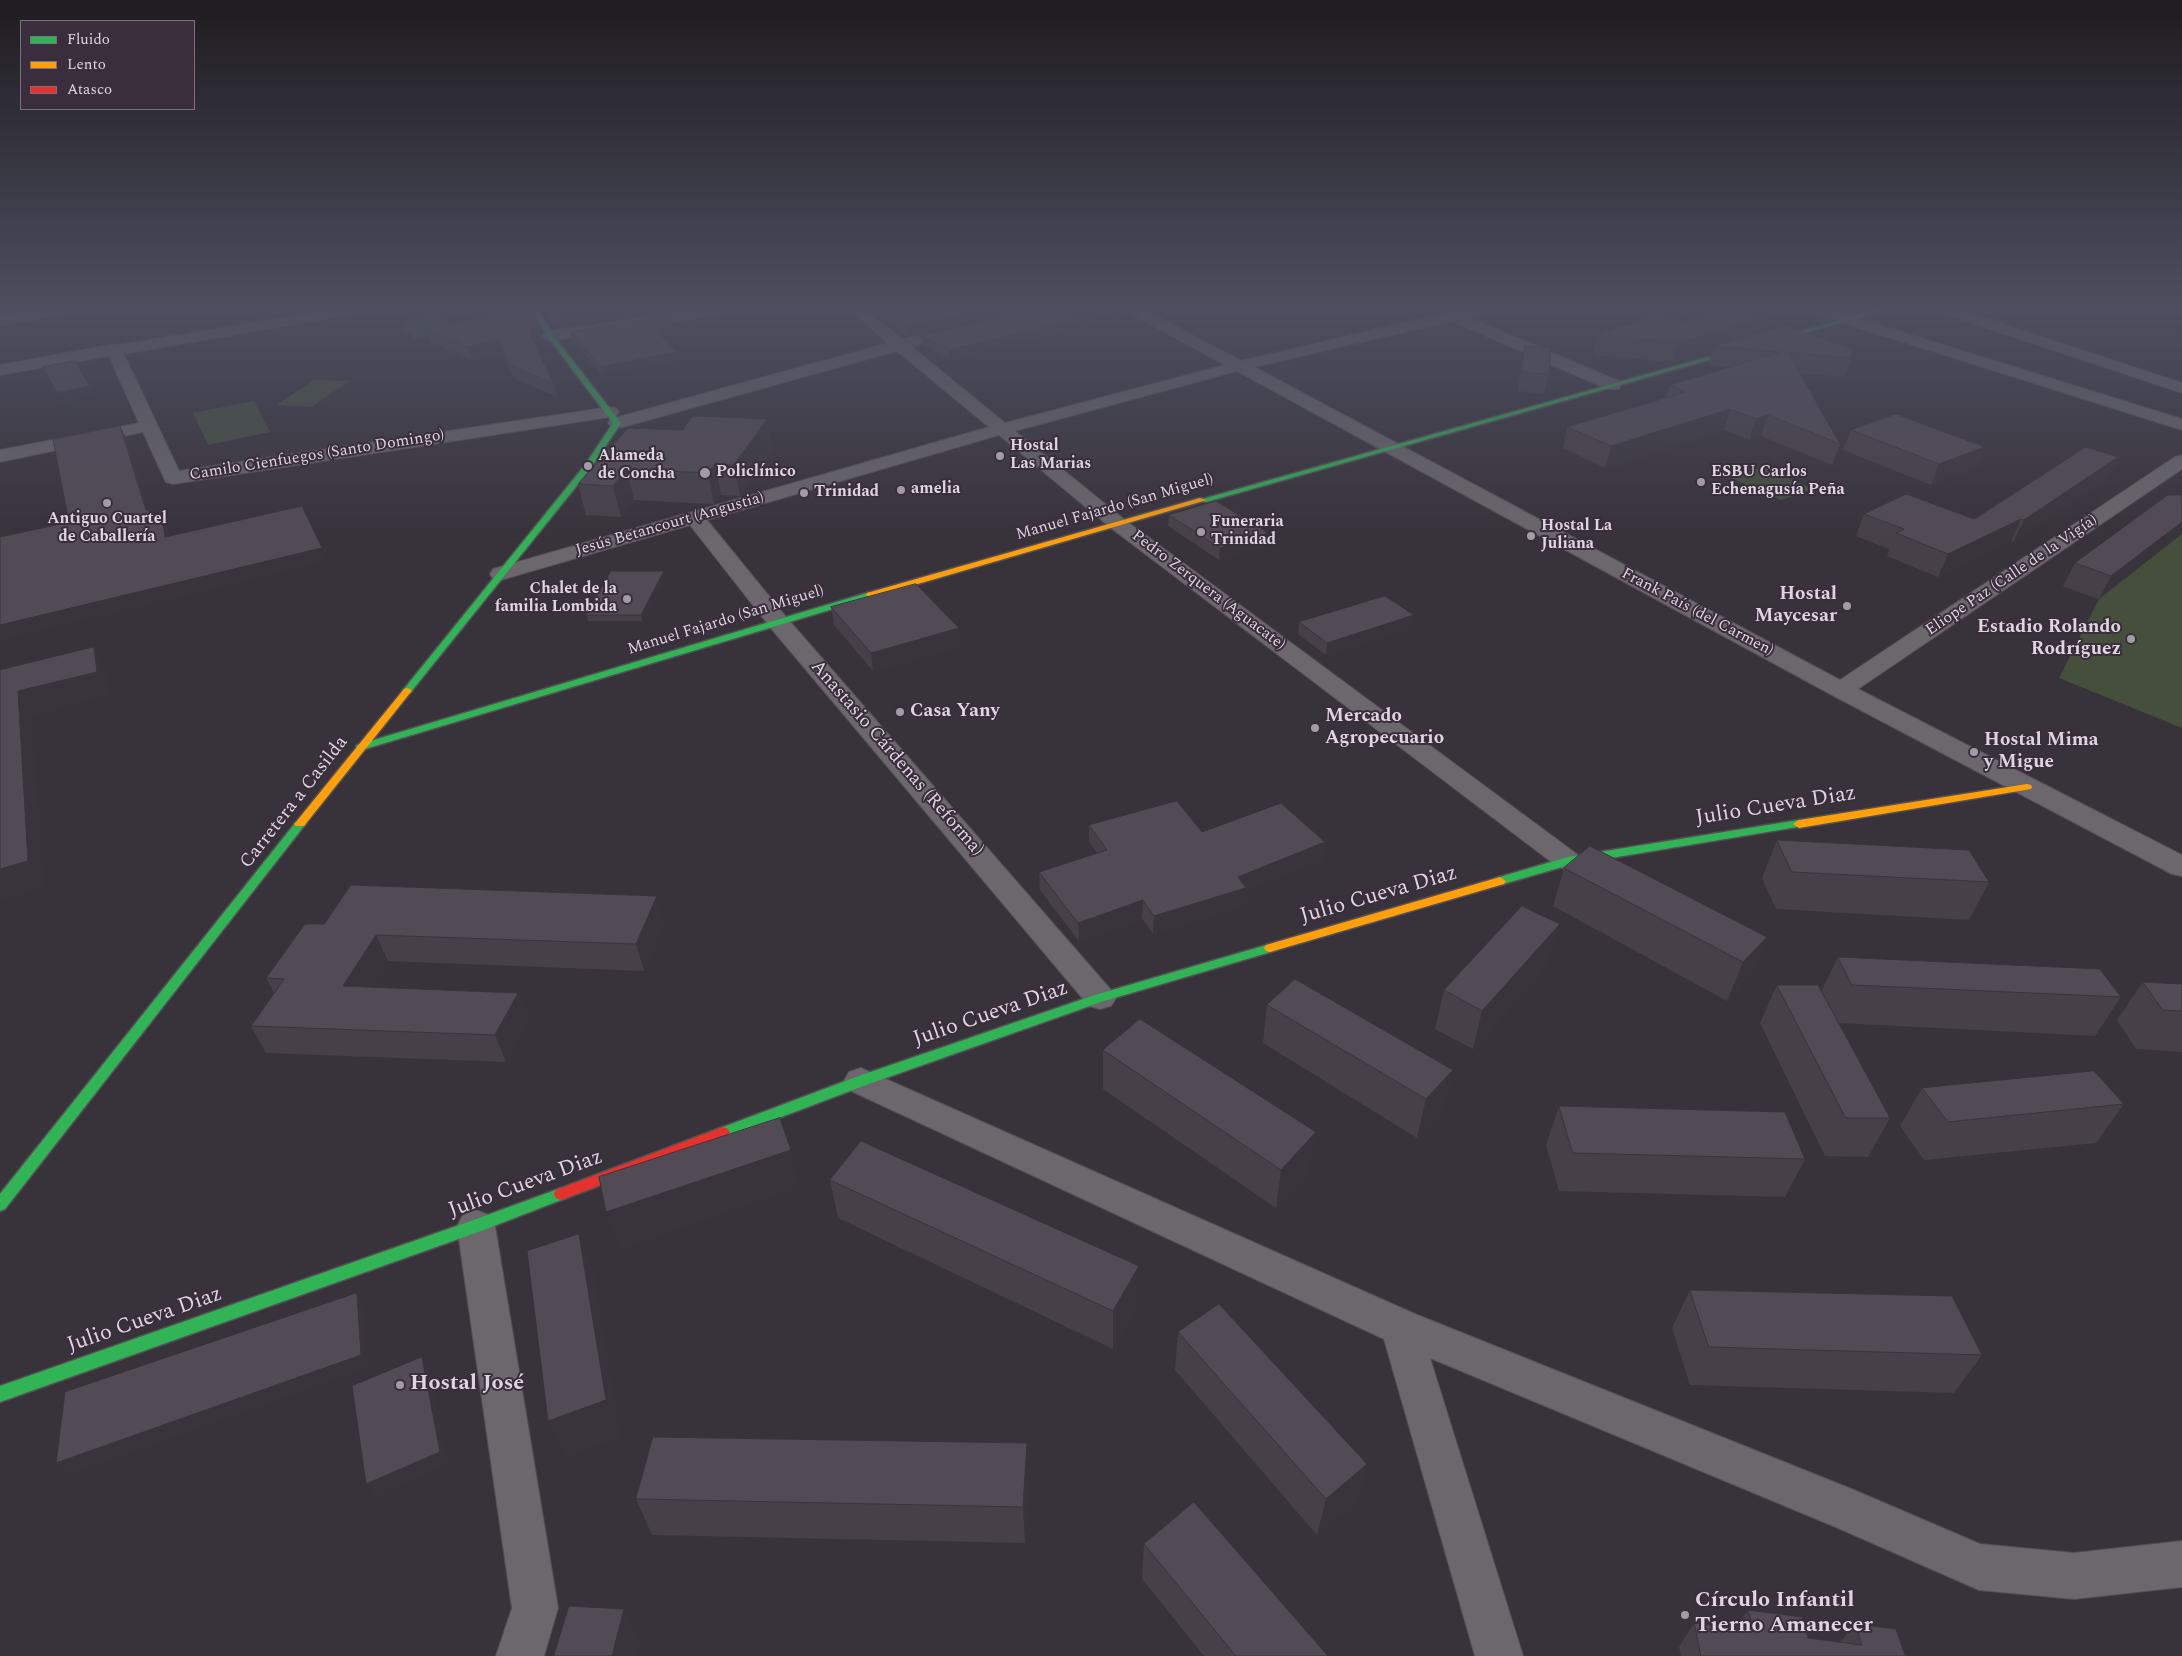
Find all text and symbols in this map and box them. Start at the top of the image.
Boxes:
legend [20,20,195,110]
text: Fluido [67,28,110,51]
text: Lento [67,53,106,76]
text: Atasco [67,78,112,101]
street label: Camilo Cienfuegos (Santo Domingo) [188,426,446,486]
place label: Hostal Las Marias [1010,437,1091,475]
place label: Alameda de Concha [598,447,675,485]
marker: Hostal Las Marias [994,450,1006,462]
marker: Alameda de Concha [582,460,594,472]
place label: Policlínico [716,463,796,483]
place label: ESBU Carlos Echenagusía Peña [1711,463,1845,501]
marker: Policlínico [698,466,712,480]
street label: Manuel Fajardo (San Miguel) [1014,471,1216,545]
marker: ESBU Carlos Echenagusía Peña [1695,476,1707,488]
place label: amelia [911,480,960,500]
place label: Trinidad [814,483,879,503]
marker: amelia [895,484,907,496]
marker: Trinidad [798,487,810,499]
street label: Jesús Betancourt (Angustia) [574,489,766,561]
marker: Antiguo Cuartel de Caballería [101,497,113,509]
place label: Antiguo Cuartel de Caballería [47,510,167,548]
street label: Eliope Paz (Calle de la Vigía) [1923,511,2101,641]
place label: Funeraria Trinidad [1211,513,1284,551]
place label: Hostal La Juliana [1541,517,1612,555]
marker: Funeraria Trinidad [1195,526,1207,538]
street label: Pedro Zerquera (Aguacate) [1127,527,1289,655]
marker: Hostal La Juliana [1525,530,1537,542]
street label: Frank País (del Carmen) [1618,565,1776,661]
place label: Chalet de la familia Lombida [495,580,617,618]
street label: Manuel Fajardo (San Miguel) [625,582,827,660]
place label: Hostal Maycesar [1755,584,1837,628]
marker: Chalet de la familia Lombida [621,593,633,605]
marker: Hostal Maycesar [1841,600,1853,612]
place label: Estadio Rolando Rodríguez [1977,617,2121,661]
marker: Estadio Rolando Rodríguez [2125,633,2137,645]
street label: Anastasio Cárdenas (Reforma) [805,656,987,862]
place label: Casa Yany [910,701,1000,723]
marker: Casa Yany [894,706,906,718]
place label: Mercado Agropecuario [1325,706,1444,750]
marker: Mercado Agropecuario [1309,722,1321,734]
place label: Hostal Mima y Migue [1984,730,2099,774]
street label: Carretera a Casilda [236,732,354,874]
marker: Hostal Mima y Migue [1968,746,1980,758]
street label: Julio Cueva Diaz [1694,781,1858,833]
street label: Julio Cueva Diaz [1297,861,1461,931]
street label: Julio Cueva Diaz [910,976,1072,1054]
street label: Julio Cueva Diaz [445,1145,607,1225]
street label: Julio Cueva Diaz [64,1282,226,1360]
place label: Hostal José [410,1372,524,1398]
marker: Hostal José [394,1379,406,1391]
place label: Círculo Infantil Tierno Amanecer [1695,1589,1873,1640]
marker: Círculo Infantil Tierno Amanecer [1679,1609,1691,1621]

